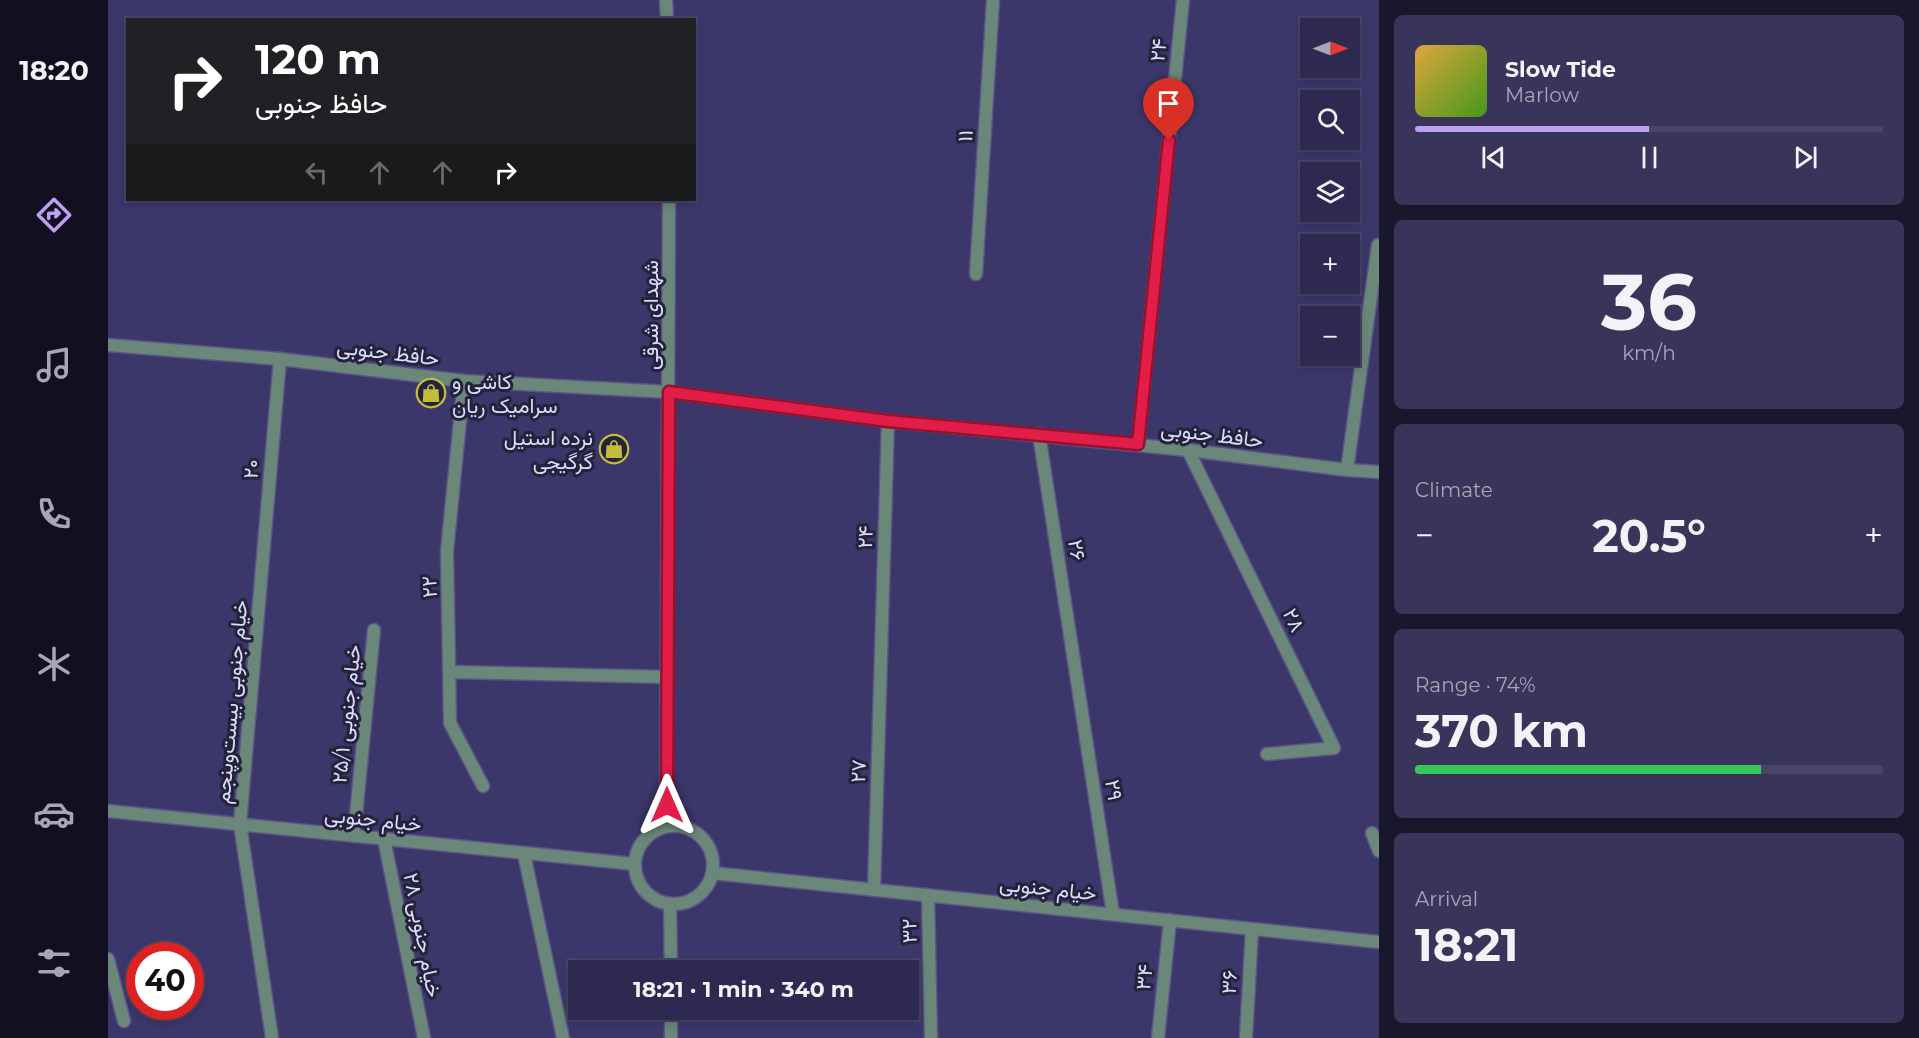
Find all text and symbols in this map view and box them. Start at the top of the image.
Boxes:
north arrow [1300,18,1360,78]
map controls [1300,18,1360,366]
text: 120 m [255,33,381,85]
street label: ۲۴ [1144,37,1172,63]
icon: right [156,42,234,120]
text: 18:20 [19,54,89,87]
text: Slow Tide [1505,56,1616,83]
pin [1143,78,1194,140]
text: Marlow [1505,83,1579,107]
text: حافظ جنوبی [255,87,387,120]
icon: arrive [1152,87,1185,120]
button: search [1300,90,1360,150]
street label: ۱۱ [952,129,978,143]
icon: previous [1477,141,1510,174]
icon: pause [1633,141,1666,174]
icon: next [1789,141,1822,174]
icon: left [300,156,333,189]
icon: ahead [363,156,396,189]
icon: ahead [426,156,459,189]
icon: right [489,156,522,189]
button: layers [1300,162,1360,222]
icon: directions [33,194,75,236]
button: + [1300,234,1360,294]
text: 36 [1601,254,1697,350]
street label: شهدای شرقی [638,260,664,370]
button: − [1300,306,1360,366]
street label: حافظ جنوبی [335,333,441,372]
text: km/h [1622,341,1676,365]
icon: music [33,344,75,386]
place label: کاشی و سرامیک ریان [452,369,558,419]
shop icon: کاشی و سرامیک ریان [415,377,447,409]
street label: حافظ جنوبی [1159,415,1265,454]
place label: نرده استیل گرگیجی [504,425,593,475]
shop icon: نرده استیل گرگیجی [598,433,630,465]
street label: ۲۰ [238,458,264,480]
text: Climate [1415,478,1493,502]
icon: phone [33,493,75,535]
text: 20.5° [1592,508,1706,563]
text: − [1415,515,1434,555]
text: + [1864,515,1883,555]
street label: ۲۴ [852,525,878,549]
street label: ۲۶ [1063,538,1091,562]
street label: ۲۲ [416,576,442,598]
street label: خیام جنوبی بیست‌وپنجم [210,599,254,805]
street label: ۲۸ [1278,604,1310,636]
icon: climate [33,643,75,685]
street label: خیام جنوبی ۲۵/۱ [326,643,368,785]
text: Range · 74% [1415,673,1536,697]
text: 370 km [1415,703,1588,758]
street label: ۲۷ [845,759,871,783]
position arrow [635,773,699,837]
street label: ۲۹ [1100,778,1128,802]
icon: car [33,793,75,835]
street label: خیام جنوبی [323,801,423,839]
street label: خیام جنوبی [998,870,1098,908]
street label: خیام جنوبی ۲۸ [397,871,447,1000]
text: Arrival [1415,887,1478,911]
text: 18:21 [1415,917,1518,972]
street label: ۳۲ [896,918,922,944]
icon: filters [33,942,75,984]
speed limit sign: 40 [126,942,204,1020]
street label: ۳۴ [1130,963,1158,991]
street label: ۳۶ [1216,969,1242,995]
text: 18:21 · 1 min · 340 m [633,976,854,1003]

